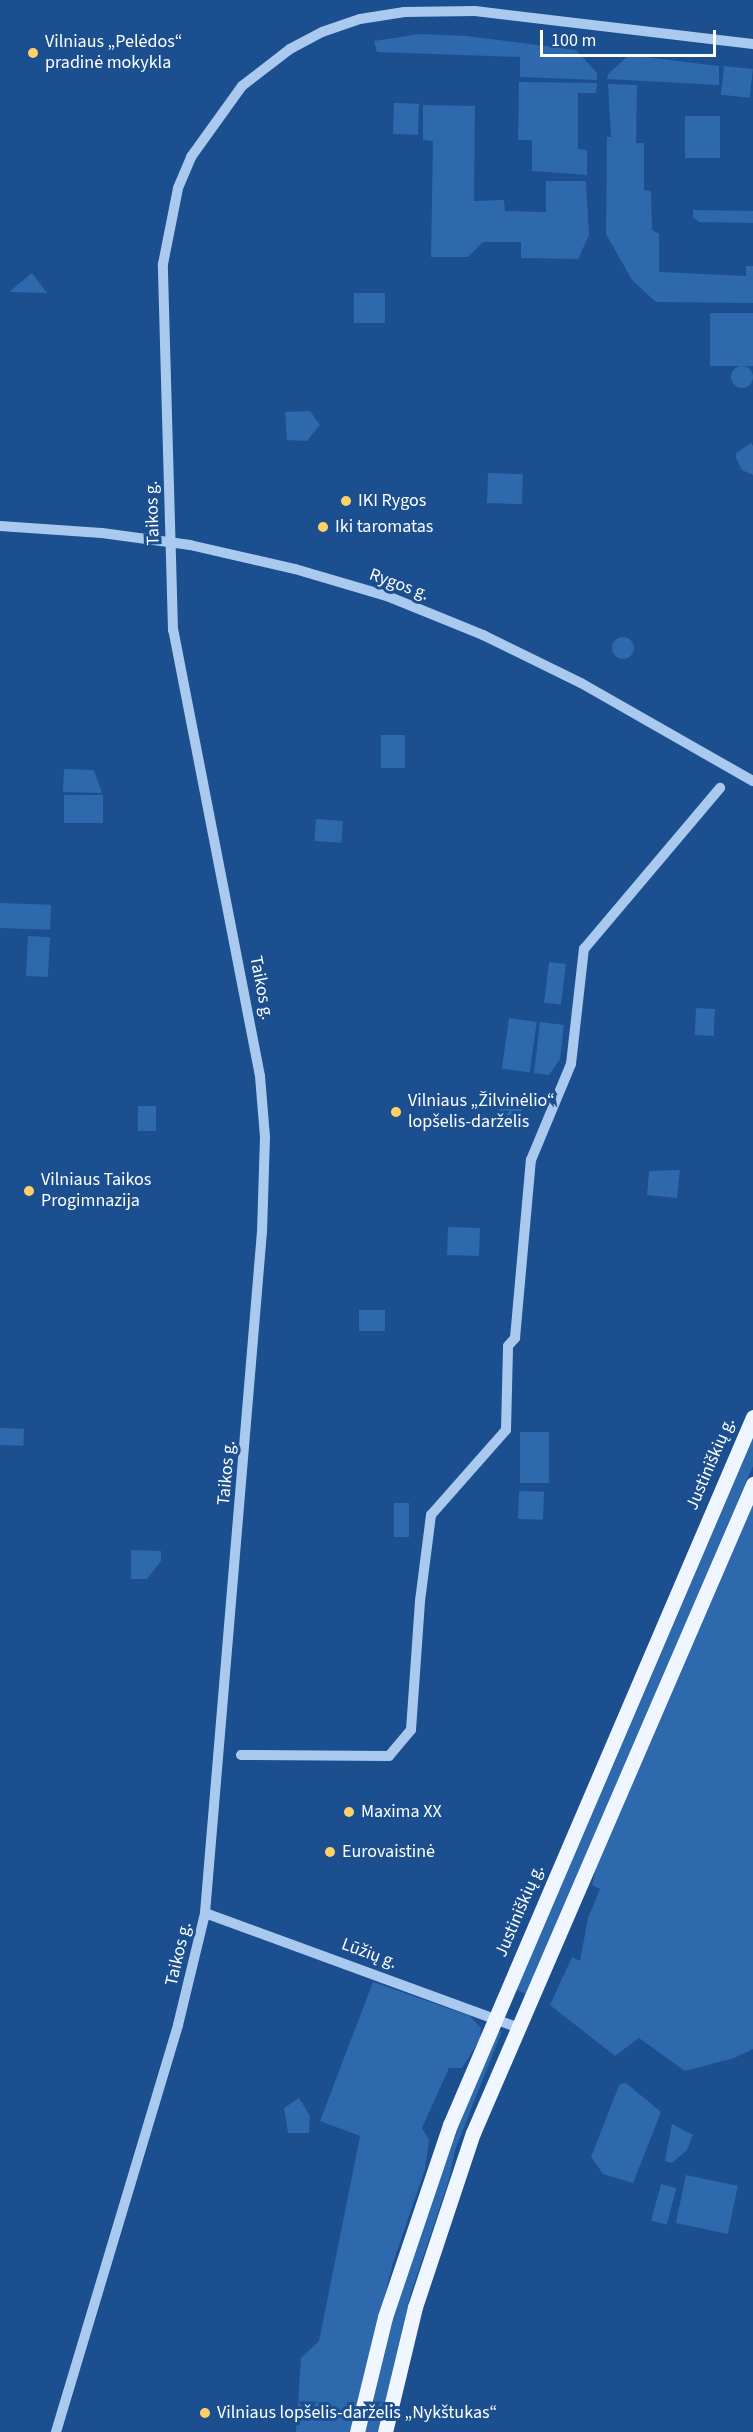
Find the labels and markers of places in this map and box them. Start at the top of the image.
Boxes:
place label: Vilniaus „Pelėdos“ pradinė mokykla [45,32,182,74]
marker: Vilniaus „Pelėdos“ pradinė mokykla [26,46,40,60]
place label: IKI Rygos [358,490,426,512]
marker: IKI Rygos [339,494,353,508]
place label: Iki taromatas [335,516,433,538]
marker: Iki taromatas [316,520,330,534]
place label: Vilniaus „Žilvinėlio“ lopšelis-darželis [408,1091,555,1134]
marker: Vilniaus „Žilvinėlio“ lopšelis-darželis [389,1105,403,1119]
place label: Vilniaus Taikos Progimnazija [41,1170,151,1212]
marker: Vilniaus Taikos Progimnazija [22,1184,36,1198]
place label: Maxima XX [361,1801,442,1823]
marker: Maxima XX [342,1805,356,1819]
place label: Eurovaistinė [342,1841,435,1863]
marker: Eurovaistinė [323,1845,337,1859]
place label: Vilniaus lopšelis-darželis „Nykštukas“ [217,2402,497,2424]
marker: Vilniaus lopšelis-darželis „Nykštukas“ [198,2406,212,2420]

